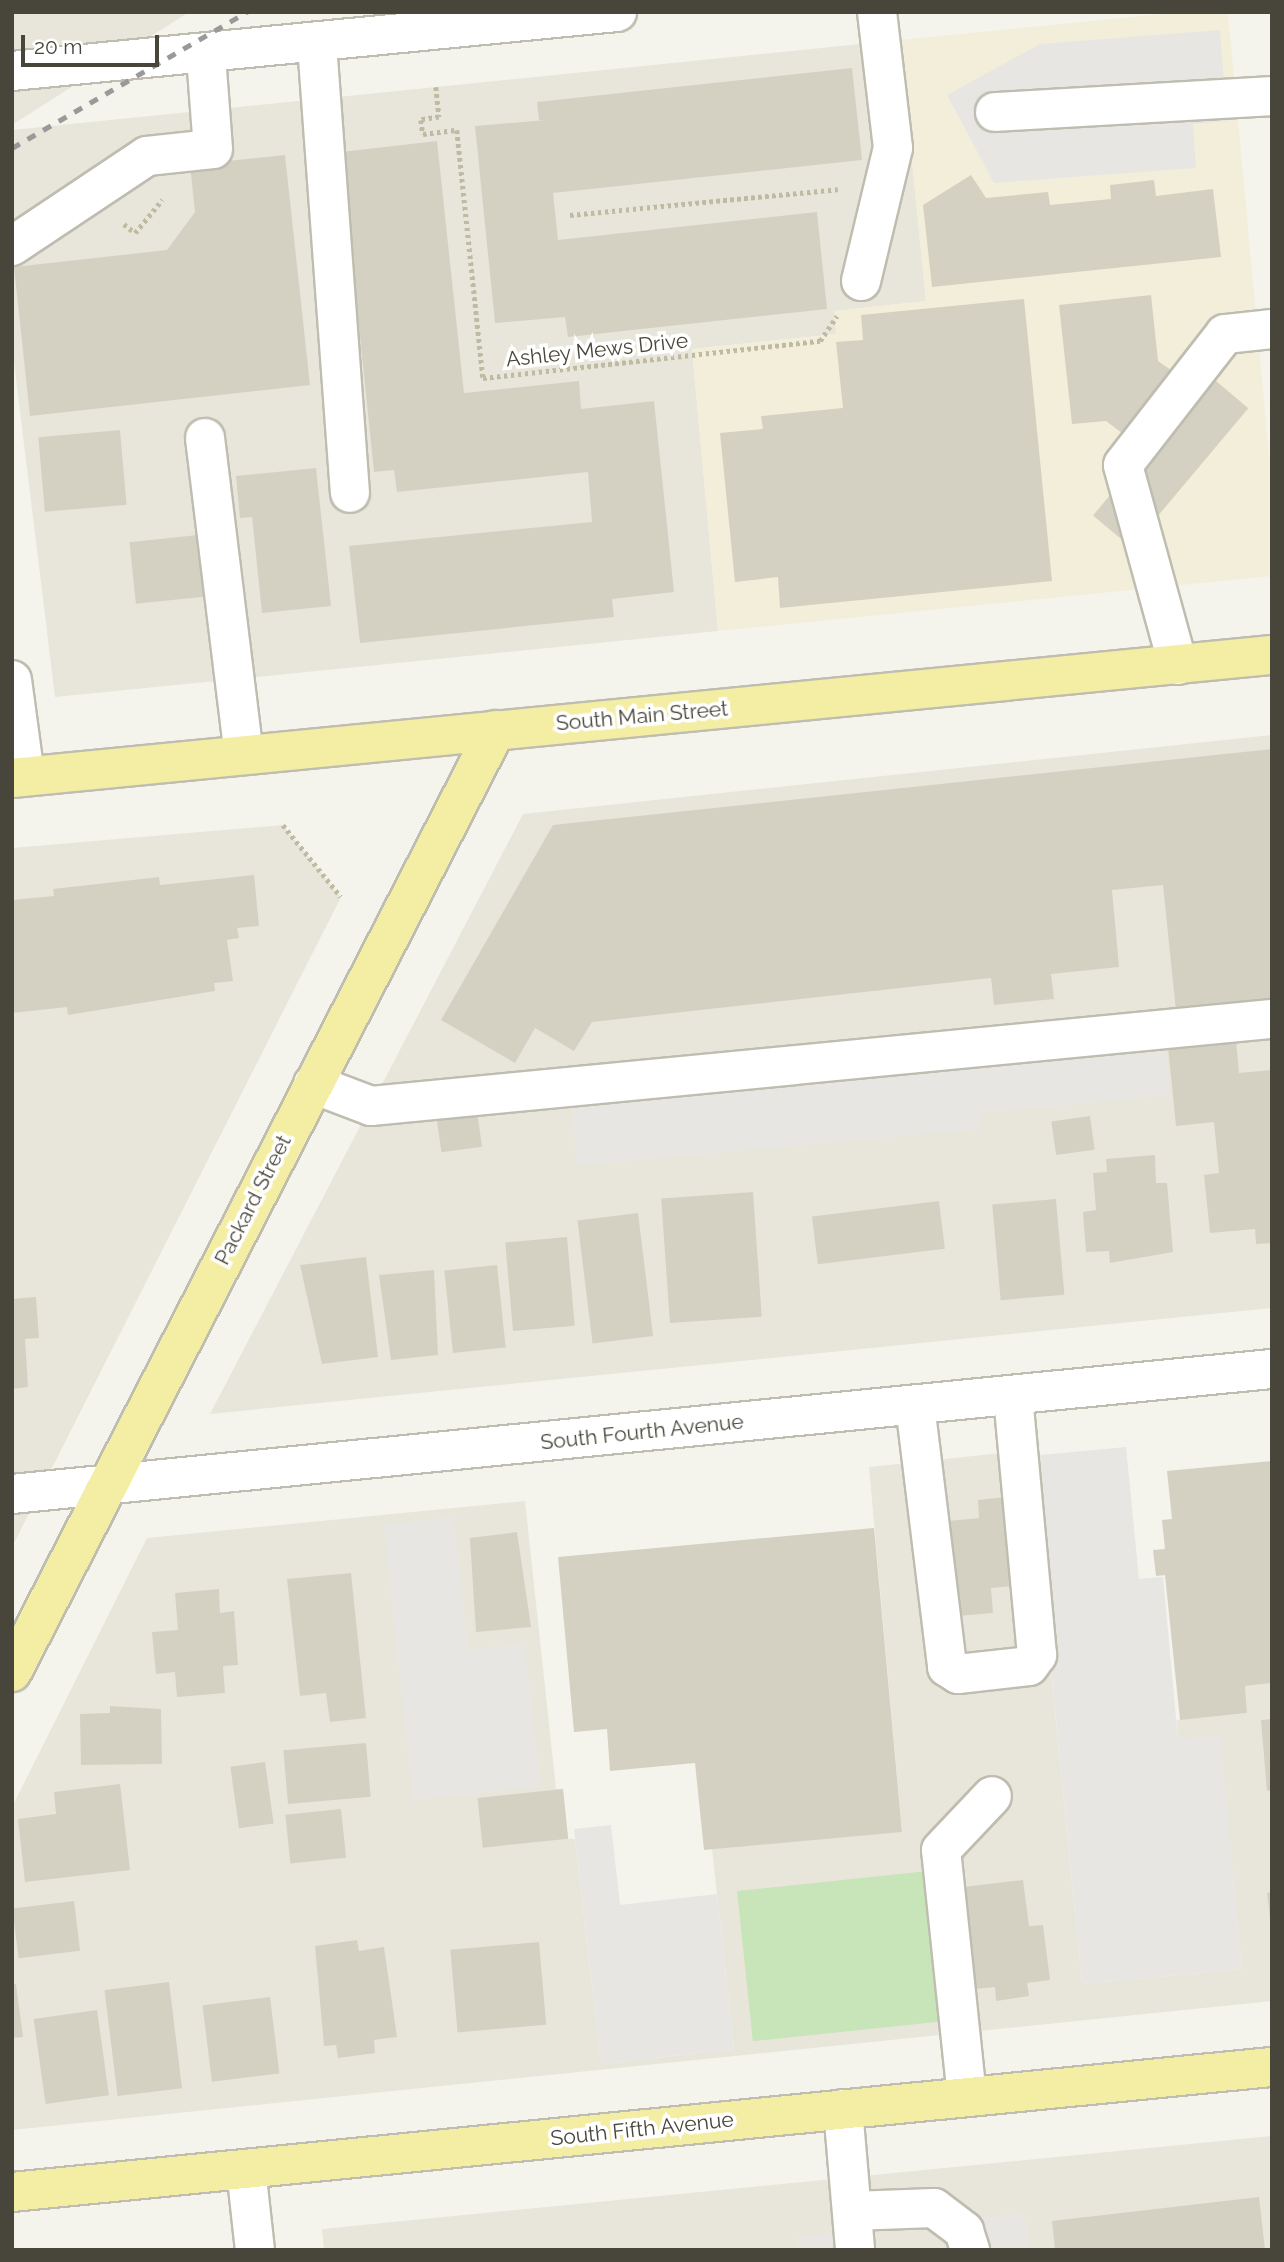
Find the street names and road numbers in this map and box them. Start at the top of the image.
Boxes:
street label: Ashley Mews Drive [504,328,690,372]
street label: South Main Street [555,696,729,736]
street label: Packard Street [210,1131,296,1269]
street label: South Fourth Avenue [539,1409,745,1455]
street label: South Fifth Avenue [549,2107,735,2151]

